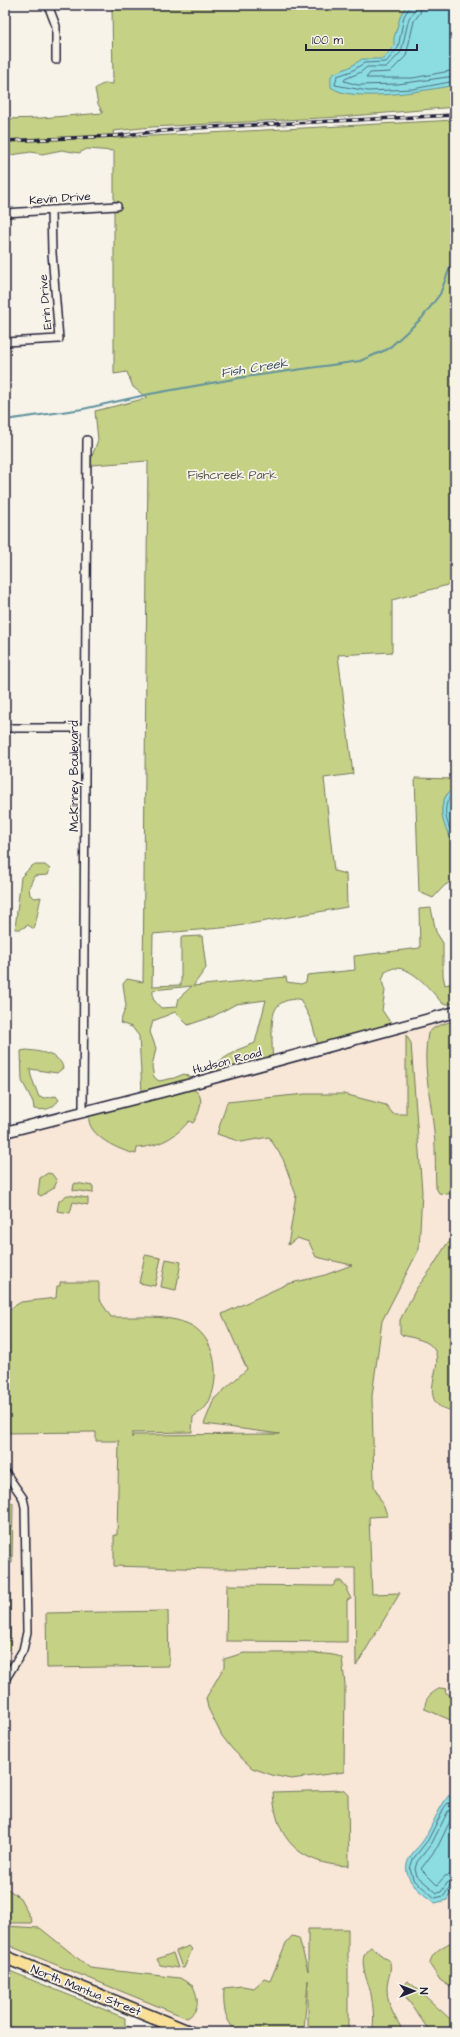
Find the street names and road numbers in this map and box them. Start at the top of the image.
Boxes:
street label: Kevin Drive [29,188,92,209]
street label: Erin Drive [35,273,56,330]
street label: McKinney Boulevard [66,720,84,832]
street label: Hudson Road [191,1044,263,1079]
street label: North Mantua Street [28,1961,144,2020]

